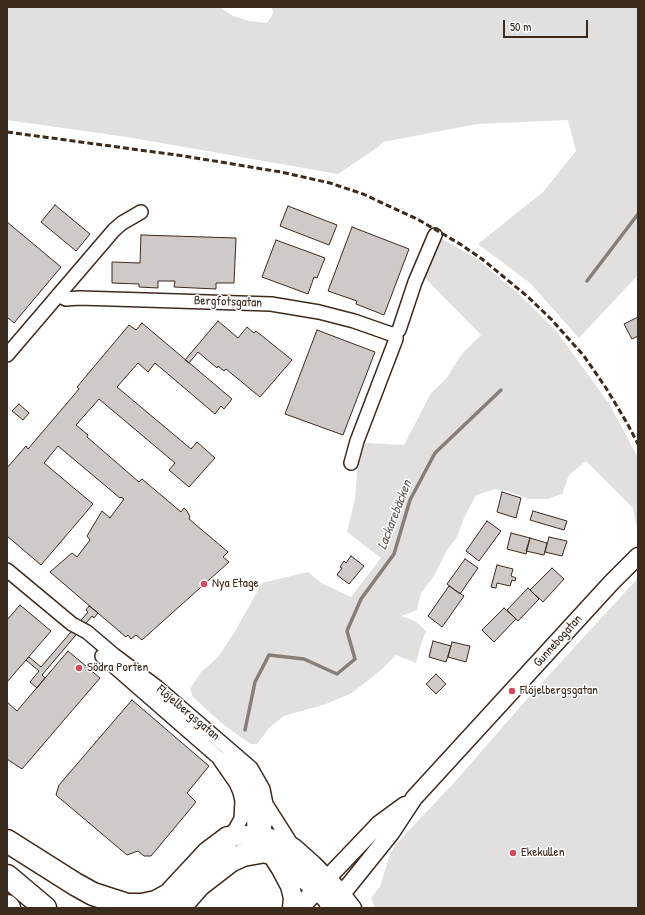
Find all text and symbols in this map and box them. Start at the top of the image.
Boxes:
scale bar [505,12,590,38]
text: 50 m [510,18,531,35]
street label: Bergfotsgatan [194,293,262,311]
water label: Lackarebäcken [374,478,416,552]
place label: Nya Etage [212,576,259,592]
marker: Nya Etage [199,579,209,589]
street label: Gunnebogatan [530,612,586,670]
place label: Södra Porten [87,660,148,676]
marker: Södra Porten [74,663,84,673]
street label: Flöjelbergsgatan [153,682,223,744]
place label: Flöjelbergsgatan [520,683,598,699]
marker: Flöjelbergsgatan [507,686,517,696]
place label: Ekekullen [521,845,565,861]
marker: Ekekullen [508,848,518,858]

